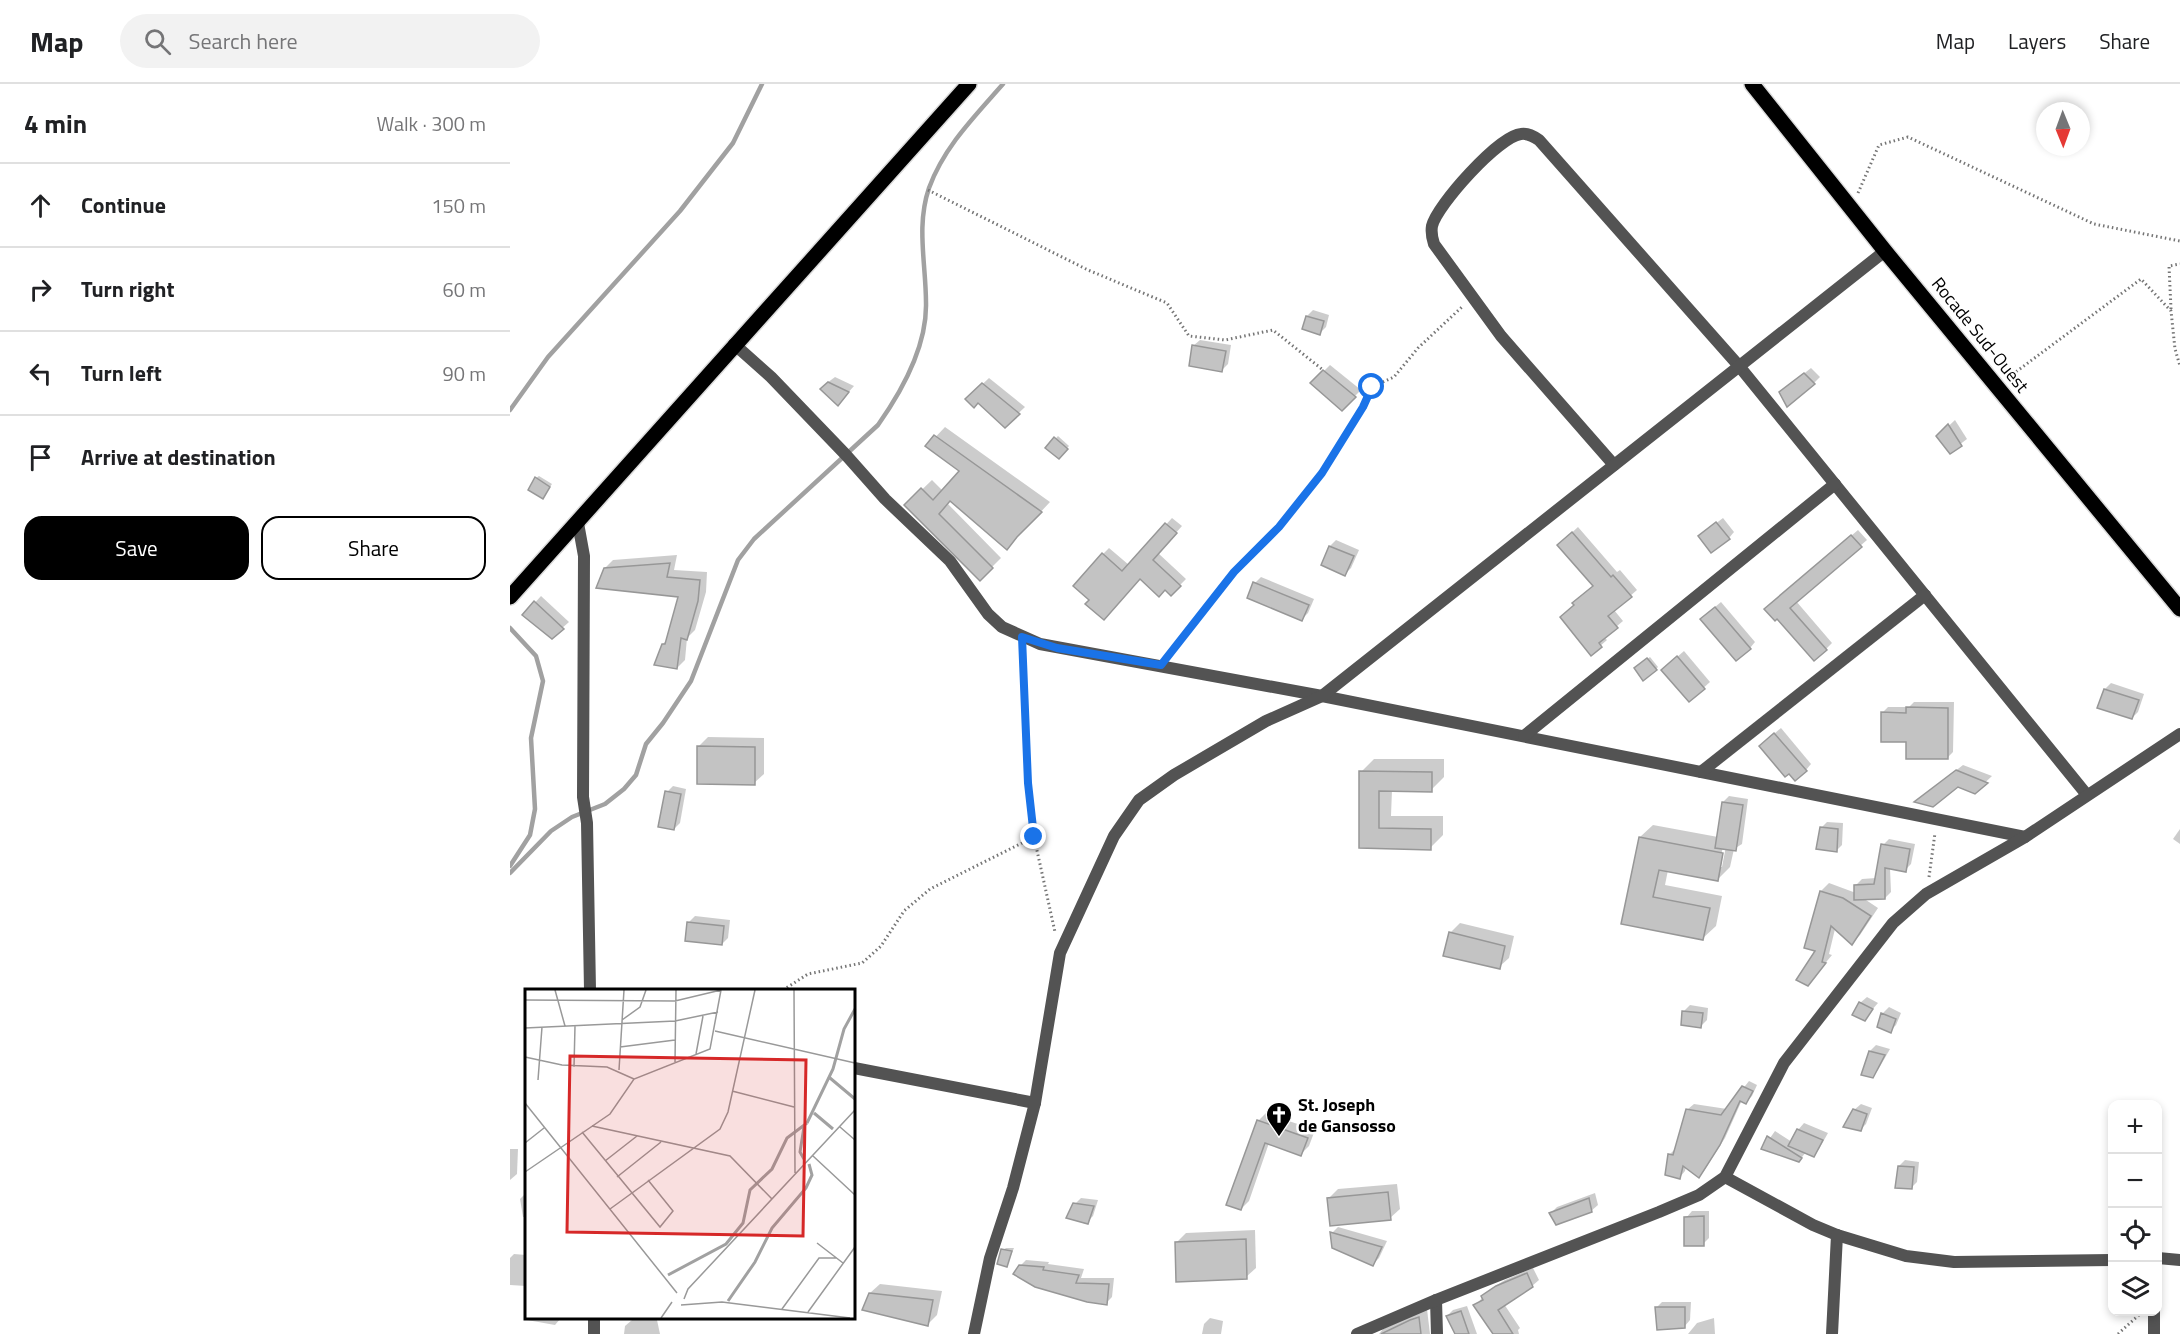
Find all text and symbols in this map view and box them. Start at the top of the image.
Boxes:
search box [120,14,540,68]
text: Map [30,20,84,63]
text: Search here [189,24,298,58]
icon: search [141,25,174,58]
text: Map [1936,25,1975,57]
text: Layers [2008,25,2066,57]
text: Share [2099,25,2150,57]
north arrow [2036,102,2090,156]
text: 4 min [24,104,87,143]
text: Walk · 300 m [377,108,486,139]
text: Continue [81,188,166,222]
icon: ahead [24,189,57,222]
text: 150 m [431,190,486,221]
street label: Rocade Sud-Ouest [1925,271,2036,399]
text: Turn right [81,272,175,306]
icon: right [24,273,57,306]
text: 60 m [442,274,486,305]
text: Turn left [81,356,162,390]
icon: left [24,357,57,390]
text: 90 m [442,358,486,389]
route start [1358,373,1384,399]
text: Arrive at destination [81,440,276,474]
icon: arrive [24,441,57,474]
button: Save [24,516,249,580]
button: Share [261,516,486,580]
route end [1020,823,1046,849]
inset map [525,989,855,1319]
place label: St. Joseph de Gansosso [1298,1091,1396,1139]
church icon: St. Joseph de Gansosso [1264,1100,1294,1138]
map controls [2108,1100,2162,1316]
button: + [2108,1100,2162,1154]
button: − [2108,1154,2162,1208]
button: locate [2108,1208,2162,1262]
button: layers [2108,1262,2162,1316]

